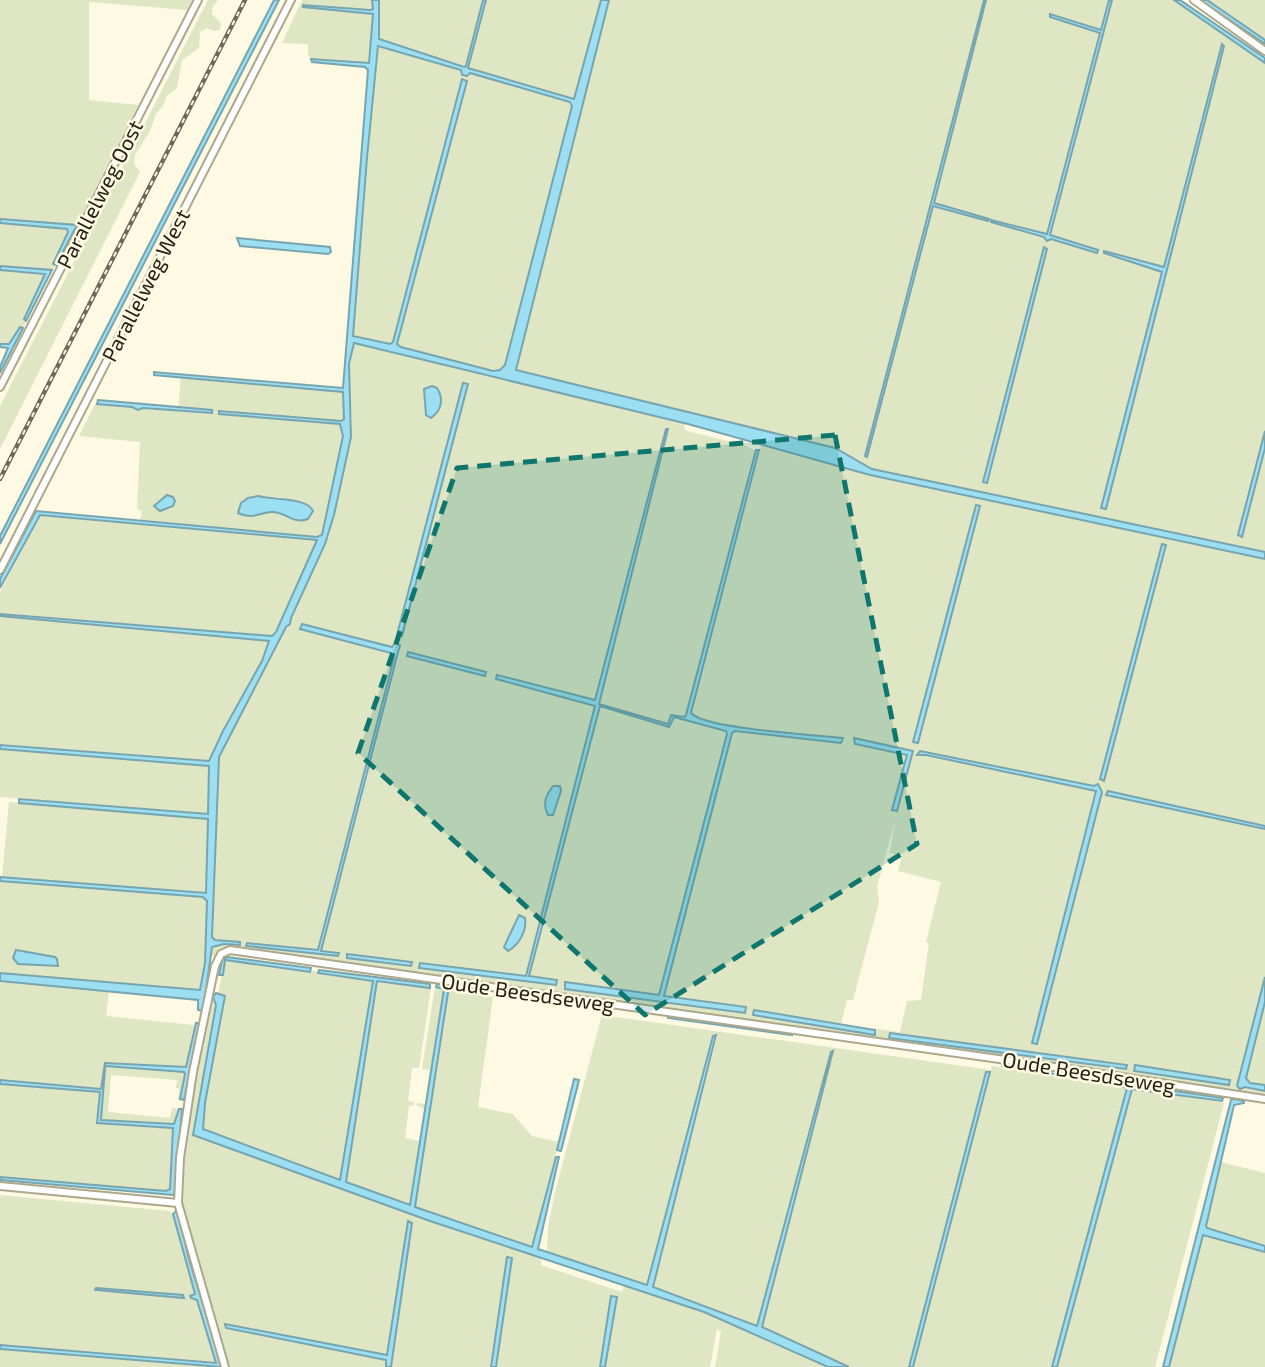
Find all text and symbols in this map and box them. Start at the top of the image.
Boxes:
street label: Parallelweg Oost [51,116,147,272]
street label: Parallelweg West [96,205,194,365]
street label: Oude Beesdseweg [440,967,616,1017]
street label: Oude Beesdseweg [1001,1046,1177,1098]

